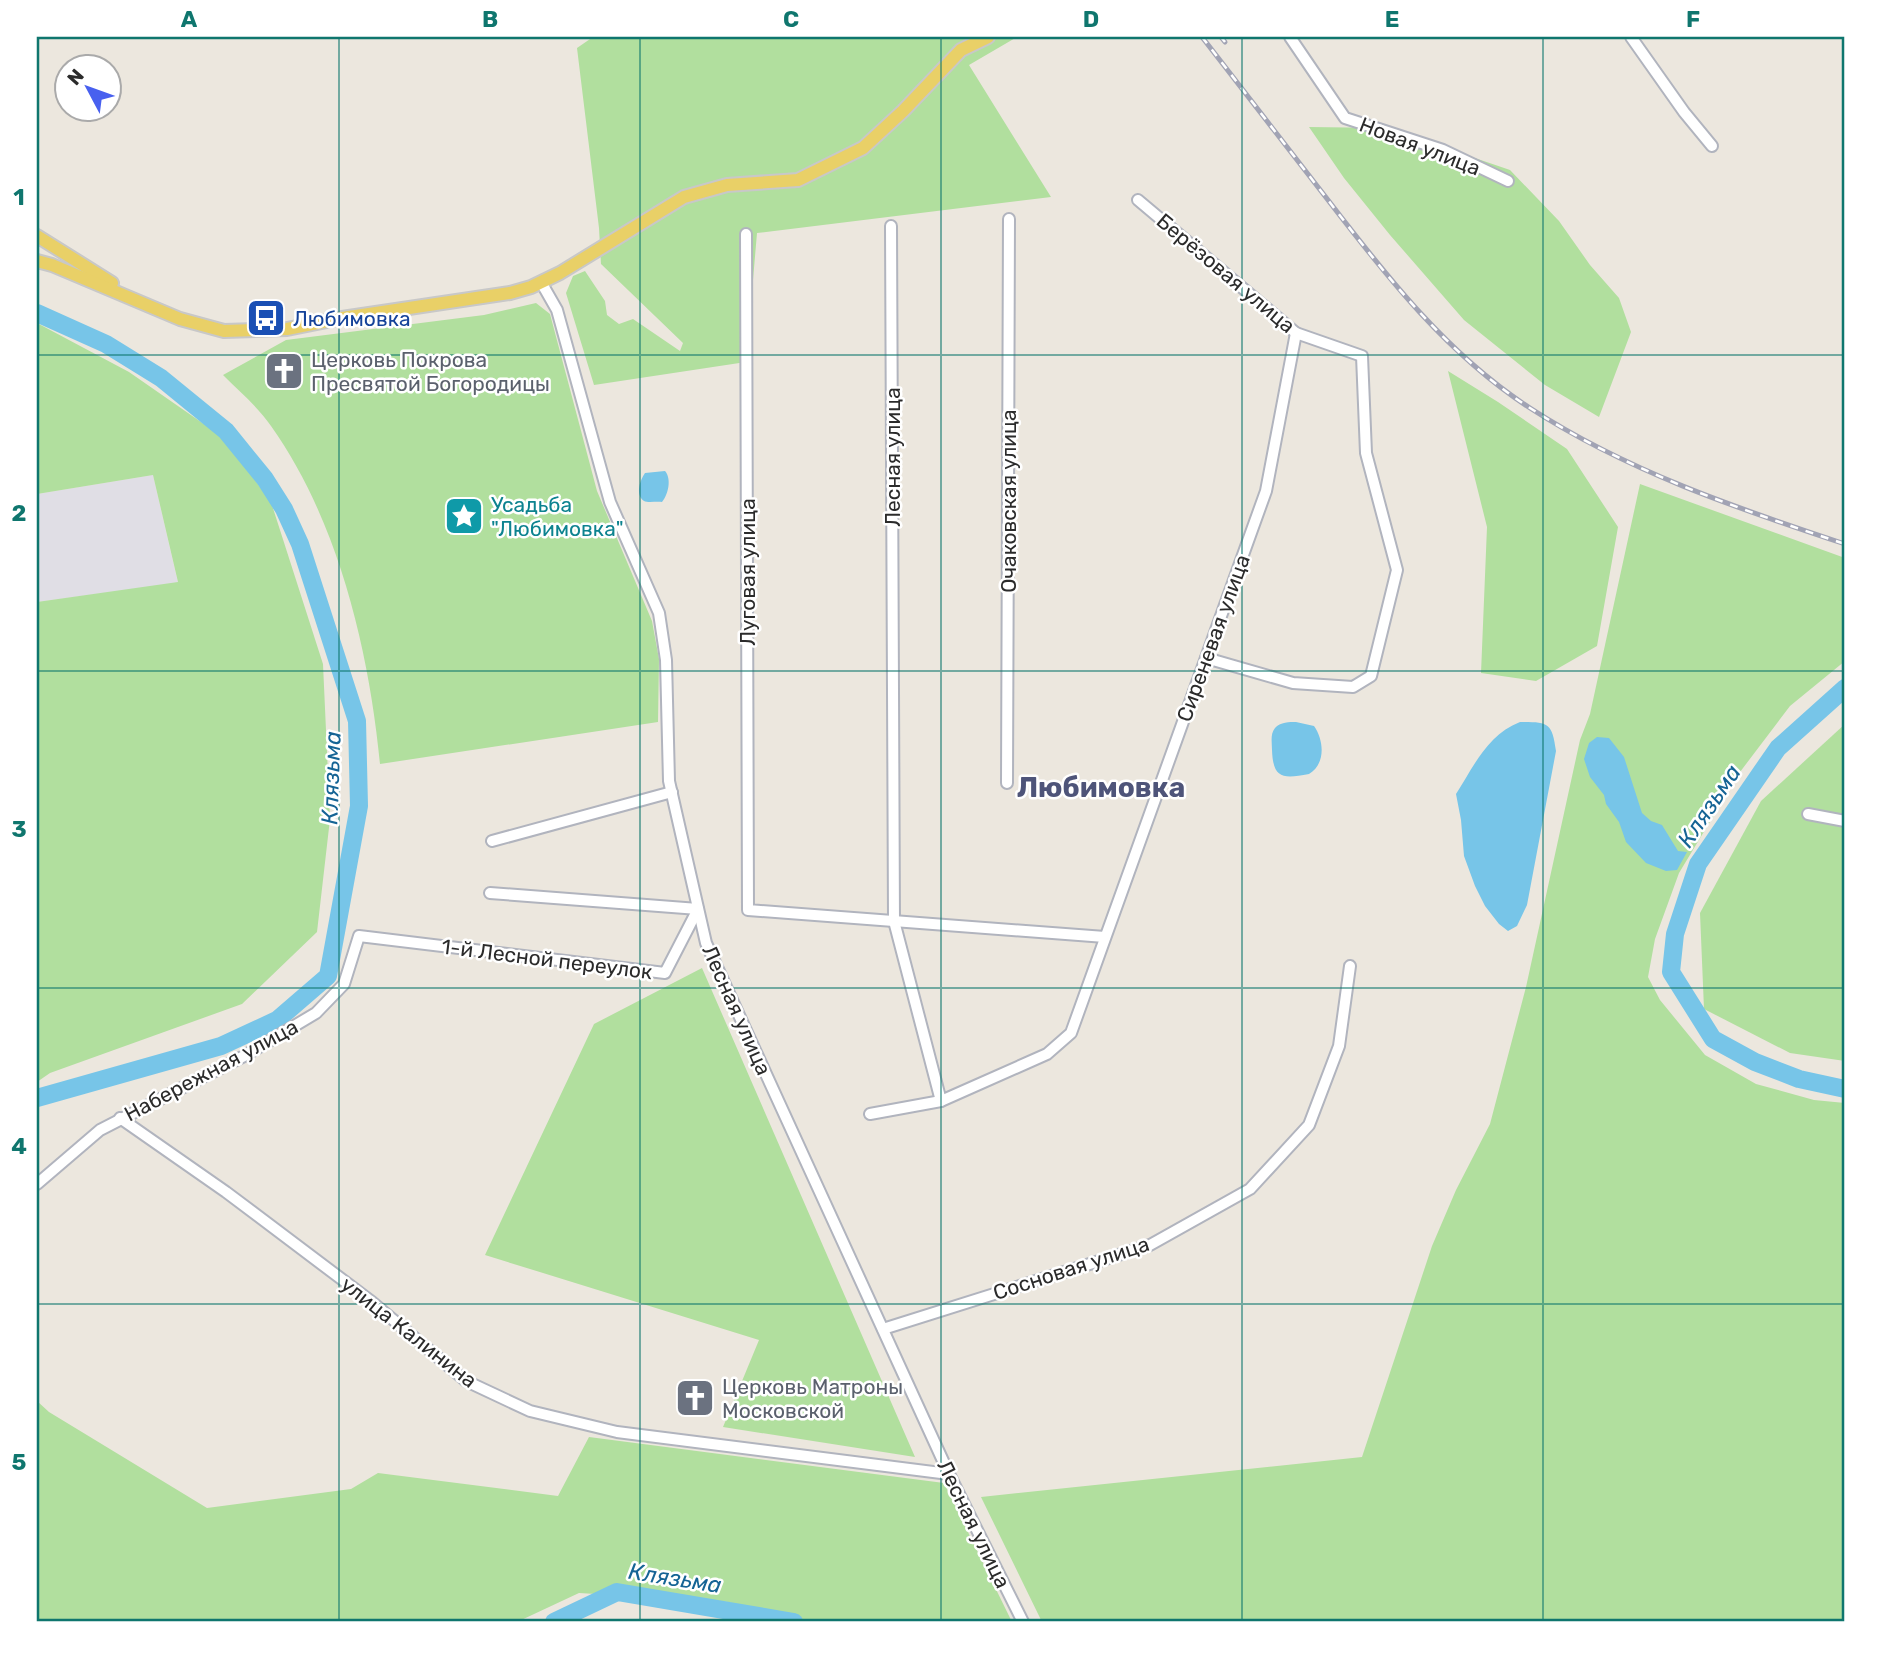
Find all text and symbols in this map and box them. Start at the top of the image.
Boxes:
text: A [181,5,198,33]
text: B [482,5,498,33]
text: C [783,5,799,33]
text: D [1083,5,1099,33]
text: E [1385,5,1399,33]
text: F [1686,5,1700,33]
north arrow [52,52,122,122]
text: N [62,64,89,90]
street label: Новая улица [1356,111,1484,181]
text: 1 [13,183,25,211]
street label: Берёзовая улица [1152,208,1300,338]
bus stop icon: Любимовка [245,297,287,339]
place label: Любимовка [293,306,411,331]
place label: Церковь Покрова Пресвятой Богородицы [311,347,550,396]
church icon: Церковь Покрова Пресвятой Богородицы [263,350,305,392]
street label: Лесная улица [880,387,905,527]
street label: Очаковская улица [996,409,1021,593]
place label: Усадьба "Любимовка" [491,492,624,541]
place icon: Усадьба "Любимовка" [443,495,485,537]
street label: Луговая улица [735,498,760,646]
text: 2 [12,499,26,527]
street label: Сиреневая улица [1171,551,1255,725]
water label: Клязьма [315,731,347,825]
water label: Клязьма [1671,759,1747,853]
district label: Любимовка [1017,771,1185,804]
text: 3 [11,815,27,843]
street label: 1-й Лесной переулок [440,934,654,984]
street label: Лесная улица [697,941,777,1079]
street label: Набережная улица [120,1014,302,1126]
text: 4 [11,1132,27,1160]
street label: Сосновая улица [990,1231,1152,1305]
street label: улица Калинина [336,1271,482,1393]
place label: Церковь Матроны Московской [722,1374,903,1423]
church icon: Церковь Матроны Московской [674,1377,716,1419]
text: 5 [12,1448,27,1476]
street label: Лесная улица [932,1456,1016,1592]
water label: Клязьма [627,1557,723,1599]

